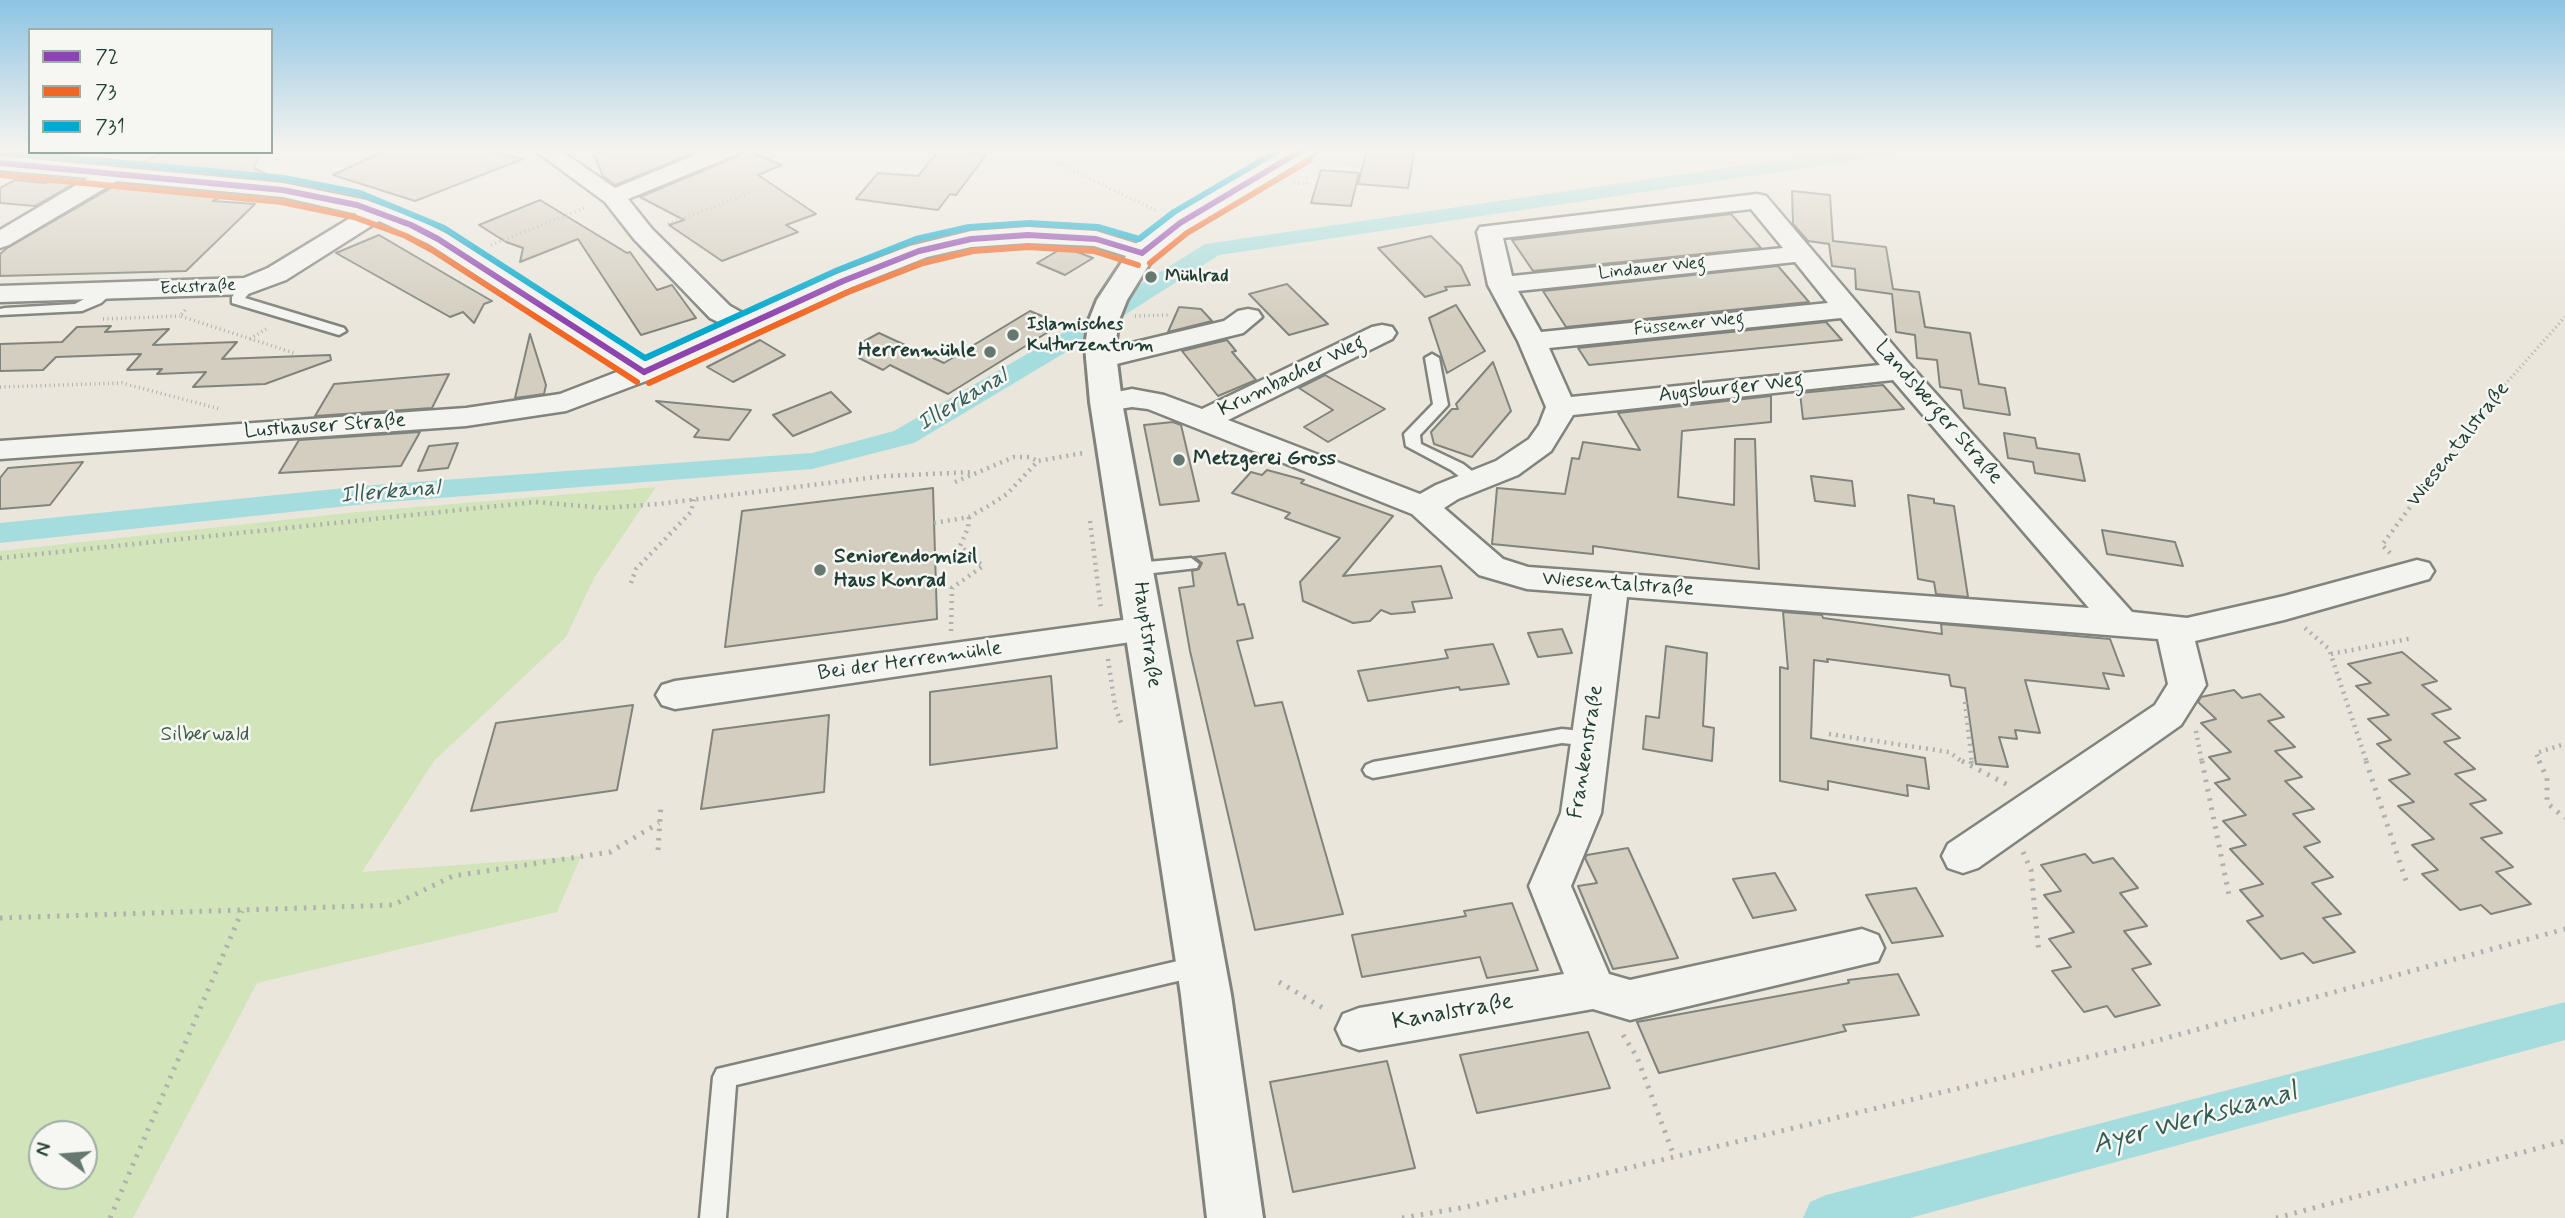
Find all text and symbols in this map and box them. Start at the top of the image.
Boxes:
legend [28,28,273,154]
text: 72 [95,43,119,71]
text: 73 [95,78,117,106]
text: 731 [95,113,125,141]
street label: Lindauer Weg [1597,253,1707,285]
place label: Mühlrad [1165,266,1229,288]
marker: Mühlrad [1143,269,1159,285]
street label: Eckstraße [159,275,237,301]
street label: Füssener Weg [1633,308,1745,342]
place label: Islamisches Kulturzentrum [1027,314,1153,356]
marker: Islamisches Kulturzentrum [1005,327,1021,343]
street label: Krumbacher Weg [1214,331,1370,423]
street label: Landsberger Straße [1869,336,2007,490]
place label: Herrenmühle [858,339,976,365]
marker: Herrenmühle [982,344,998,360]
water label: Illerkanal [913,363,1013,439]
street label: Augsburger Weg [1657,369,1805,409]
street label: Wiesentalstraße [2402,377,2516,513]
street label: Lusthauser Straße [243,409,407,445]
place label: Metzgerei Gross [1193,447,1336,473]
marker: Metzgerei Gross [1171,452,1187,468]
water label: Illerkanal [339,475,441,511]
place label: Seniorendomizil Haus Konrad [834,545,977,595]
marker: Seniorendomizil Haus Konrad [812,562,828,578]
street label: Wiesentalstraße [1541,567,1695,603]
street label: Hauptstraße [1126,580,1166,690]
street label: Bei der Herrenmühle [816,637,1004,687]
street label: Frankenstraße [1564,683,1610,821]
park label: Silberwald [161,723,249,749]
street label: Kanalstraße [1390,988,1516,1038]
water label: Ayer Werkskanal [2089,1077,2301,1163]
north arrow [28,1120,98,1190]
text: N [30,1140,58,1159]

